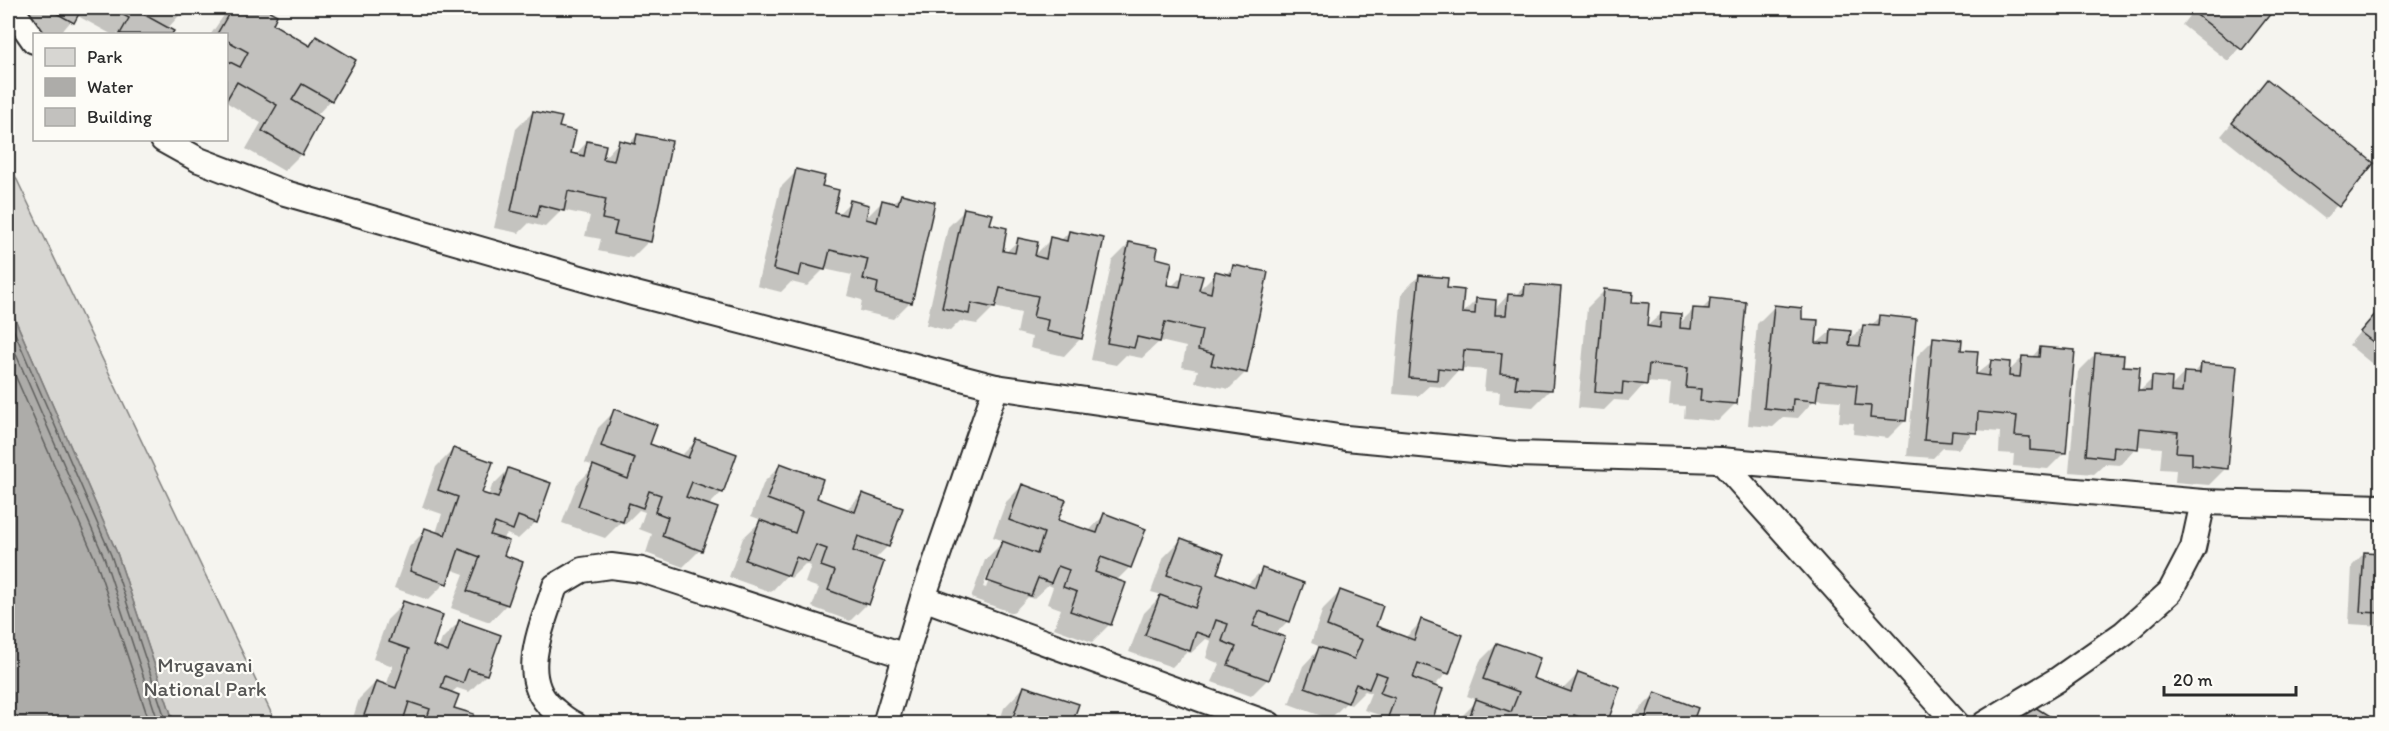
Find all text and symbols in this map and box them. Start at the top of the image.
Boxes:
legend [33,33,228,141]
text: Park [87,46,122,68]
text: Water [87,76,133,98]
text: Building [87,106,153,128]
park label: Mrugavani National Park [143,652,267,701]
scale bar [2164,659,2296,697]
text: 20 m [2173,669,2213,691]

